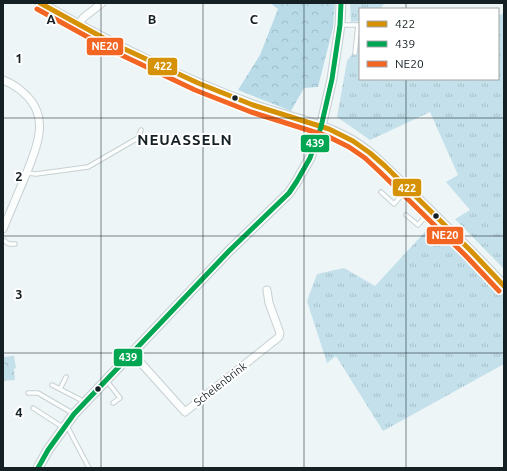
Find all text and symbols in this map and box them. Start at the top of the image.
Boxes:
legend [359,8,499,80]
text: A [46,12,56,26]
text: B [148,12,157,26]
text: C [250,12,259,26]
text: 422 [395,17,415,30]
line badge: NE20 [86,37,124,56]
text: 439 [395,37,415,50]
text: NE20 [91,40,119,52]
text: 1 [15,51,23,65]
line badge: 422 [147,57,178,76]
text: NE20 [395,57,424,70]
text: 422 [154,60,172,72]
unlabelled marker [230,93,240,103]
district label: NEUASSELN [137,131,233,148]
line badge: 439 [300,134,330,153]
text: 439 [306,137,324,149]
text: 2 [15,169,23,183]
line badge: 422 [392,178,422,197]
text: 422 [398,182,416,194]
unlabelled marker [431,211,441,221]
line badge: NE20 [426,226,464,245]
text: NE20 [431,229,459,241]
text: 3 [15,287,23,301]
line badge: 439 [113,348,143,367]
text: 439 [119,351,137,363]
street label: Schelenbrink [191,359,249,408]
unlabelled marker [93,384,103,394]
text: 4 [15,405,23,419]

